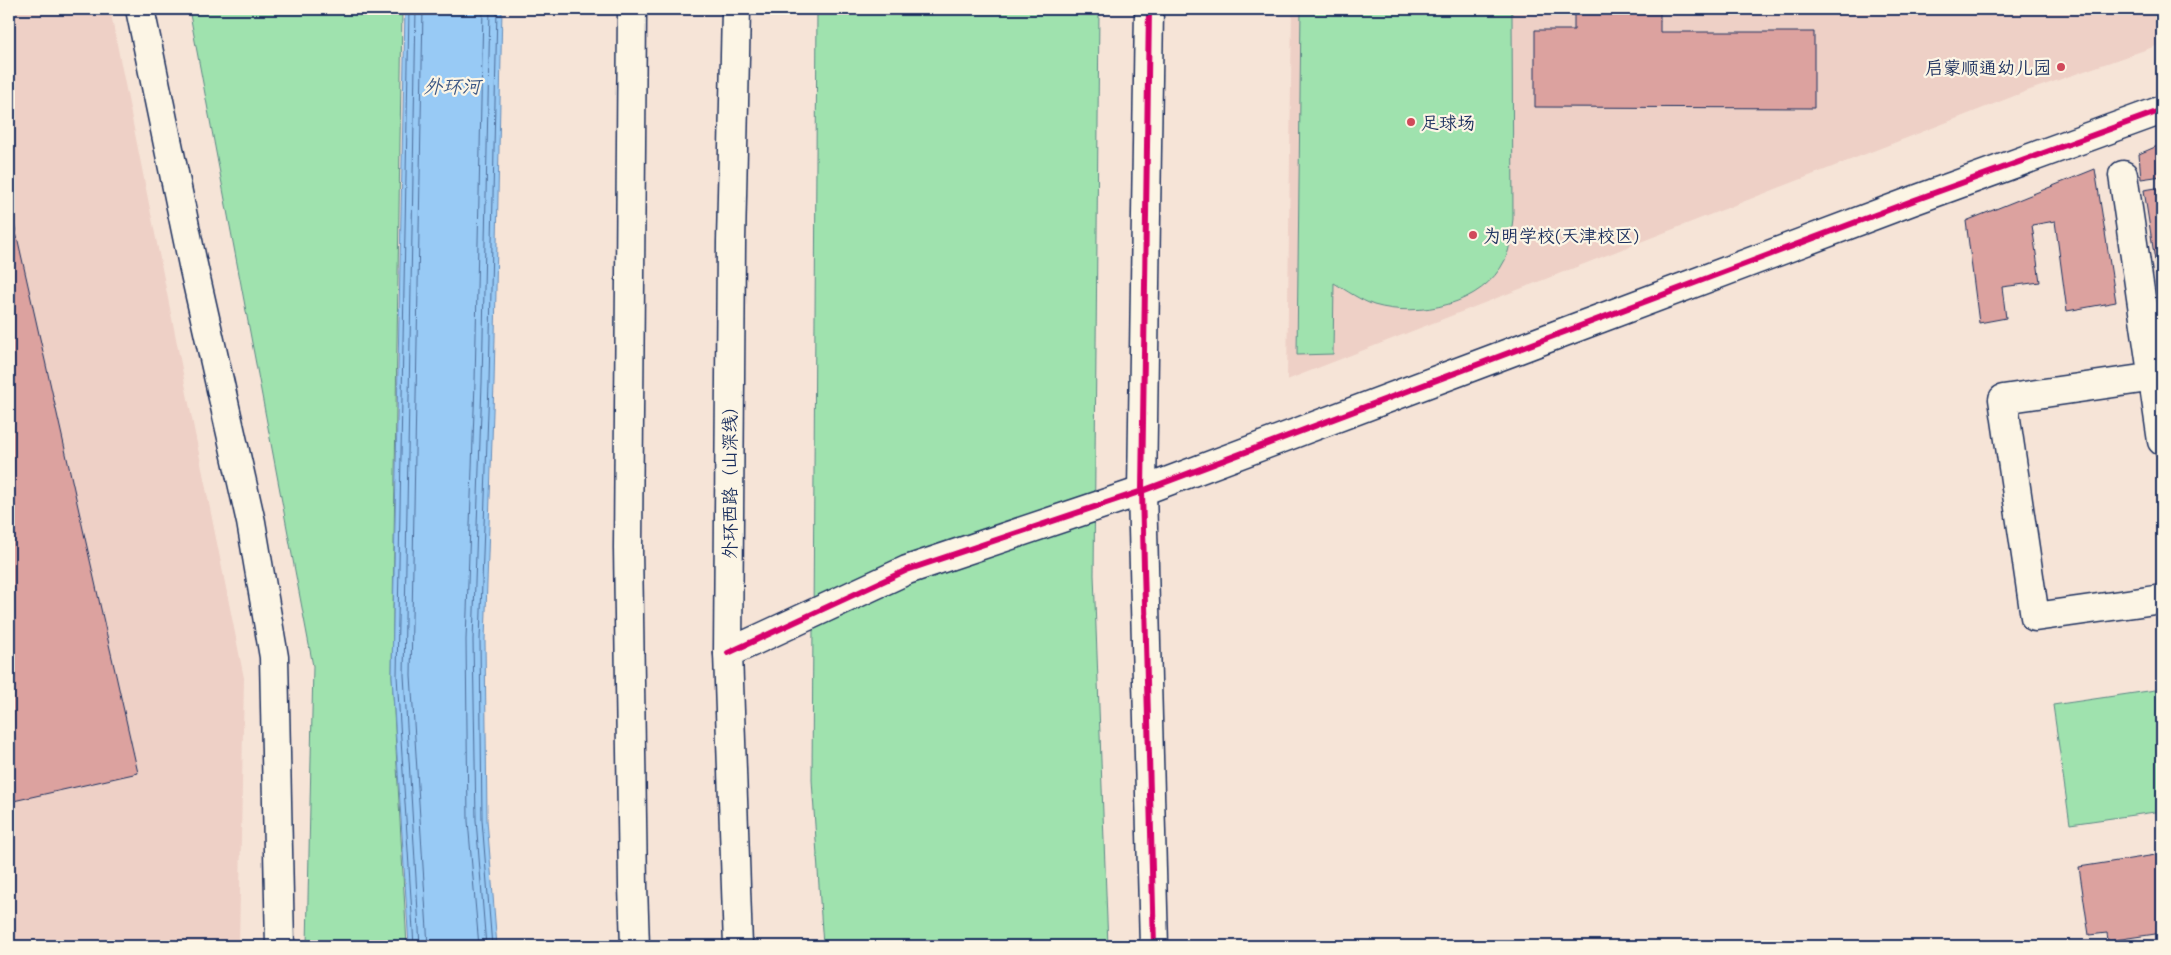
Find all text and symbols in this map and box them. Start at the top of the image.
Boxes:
place label: 启蒙顺通幼儿园 [1925,55,2051,79]
marker: 启蒙顺通幼儿园 [2055,61,2067,73]
water label: 外环河 [423,73,483,98]
place label: 足球场 [1421,110,1475,134]
marker: 足球场 [1405,116,1417,128]
place label: 为明学校(天津校区) [1483,223,1639,247]
marker: 为明学校(天津校区) [1467,229,1479,241]
street label: 外环西路（山深线） [717,397,741,559]

